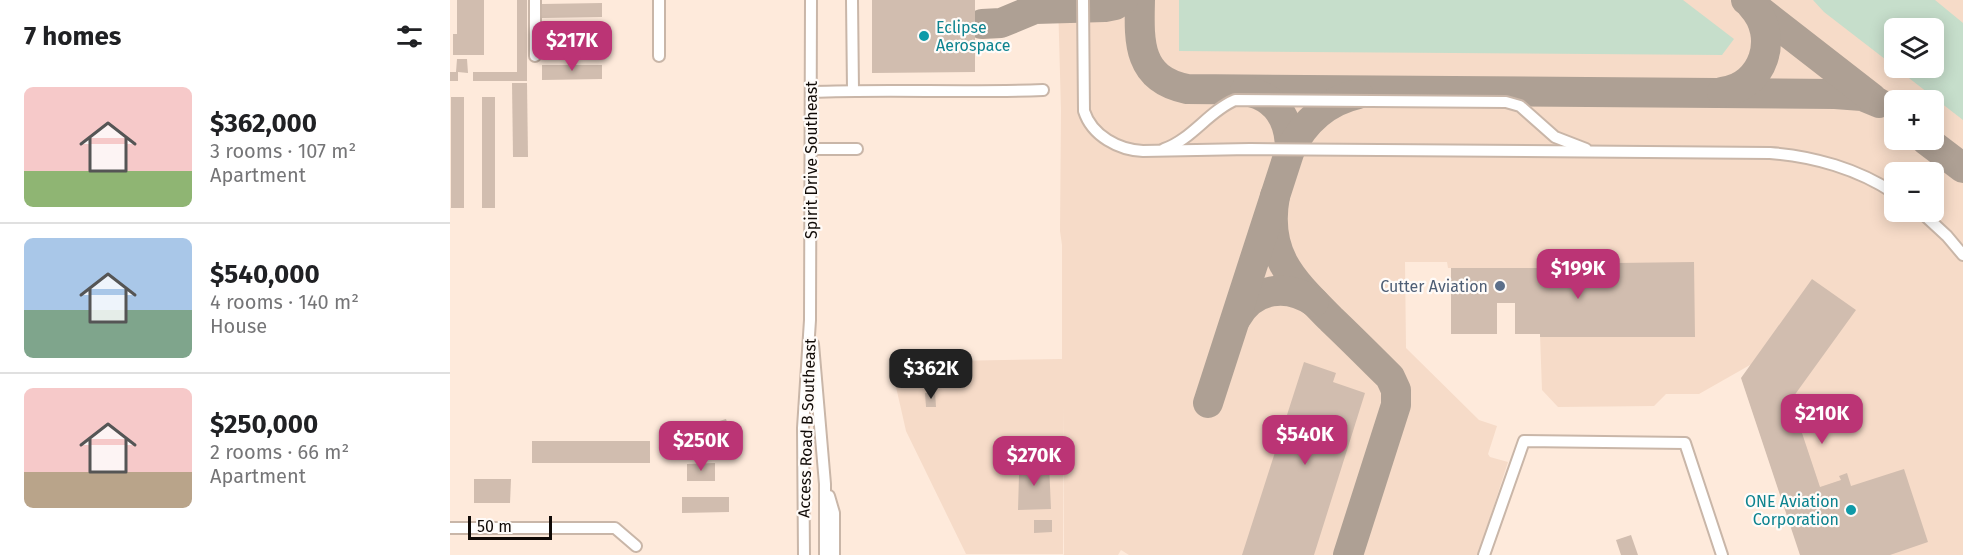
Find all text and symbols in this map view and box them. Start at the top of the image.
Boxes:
place label: Eclipse Aerospace [936,18,1011,55]
map controls [1884,18,1944,222]
button: layers [1884,18,1944,78]
icon: filters [393,20,426,53]
text: 7 homes [24,21,121,52]
pin: $217K [530,21,614,72]
text: $217K [546,28,598,52]
marker: Eclipse Aerospace [917,29,931,43]
street label: Spirit Drive Southeast [802,81,821,239]
button: + [1884,90,1944,150]
text: $362,000 [210,108,317,139]
icon: home [72,111,144,183]
text: 3 rooms · 107 m² [210,139,356,163]
button: − [1884,162,1944,222]
text: Apartment [210,163,306,187]
pin: $199K [1536,249,1620,300]
text: $199K [1551,256,1605,280]
text: $540,000 [210,259,320,290]
icon: home [72,262,144,334]
place label: Cutter Aviation [1380,277,1488,296]
marker: Cutter Aviation [1493,279,1507,293]
text: 4 rooms · 140 m² [210,290,359,314]
text: House [210,314,267,338]
street label: Access Road B Southeast [794,338,820,518]
pin: $362K [889,349,973,400]
text: $362K [903,356,959,380]
pin: $210K [1780,394,1864,445]
text: $210K [1795,401,1849,425]
text: $250,000 [210,409,318,440]
icon: home [72,412,144,484]
pin: $540K [1263,415,1347,466]
pin: $250K [659,421,743,472]
text: $540K [1276,422,1334,446]
text: $250K [673,428,729,452]
pin: $270K [992,436,1076,487]
text: 2 rooms · 66 m² [210,440,349,464]
text: $270K [1007,443,1061,467]
text: Apartment [210,464,306,488]
place label: ONE Aviation Corporation [1745,492,1839,529]
marker: ONE Aviation Corporation [1844,503,1858,517]
scale bar [468,513,552,540]
text: 50 m [477,517,512,536]

